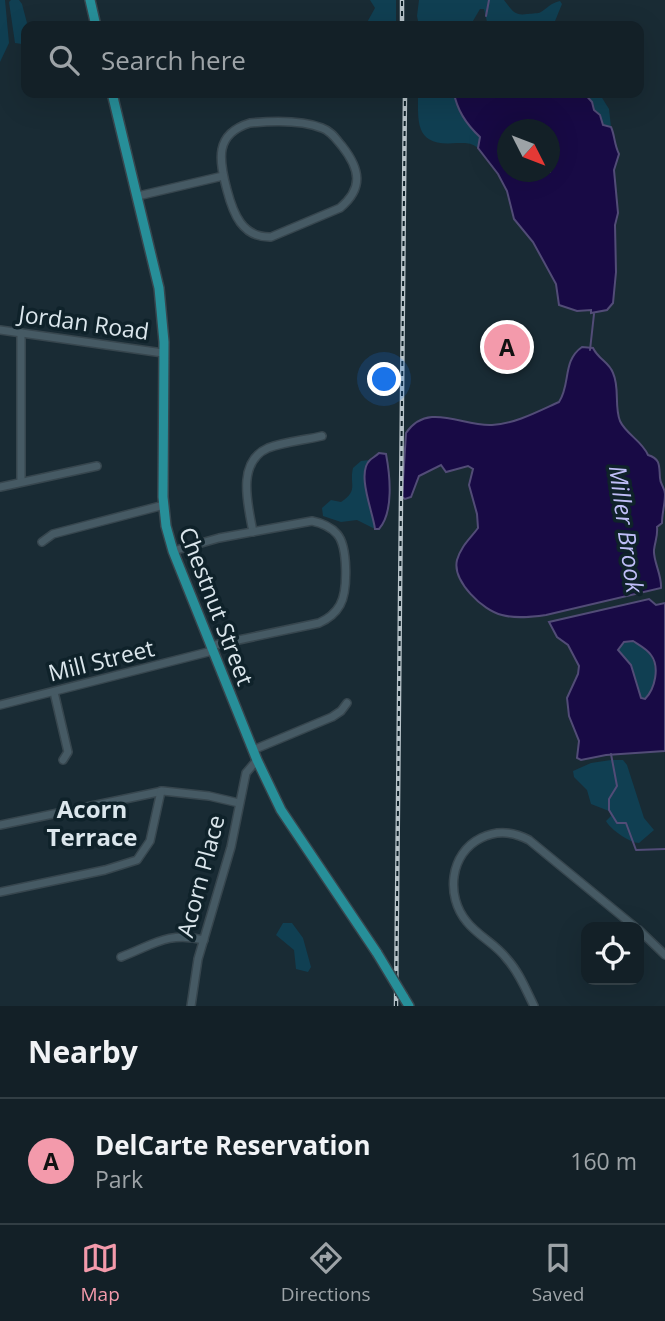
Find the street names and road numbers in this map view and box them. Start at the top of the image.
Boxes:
street label: Jordan Road [15,297,151,347]
street label: Chestnut Street [172,522,262,690]
street label: Mill Street [45,631,157,689]
street label: Acorn Place [168,811,232,941]

